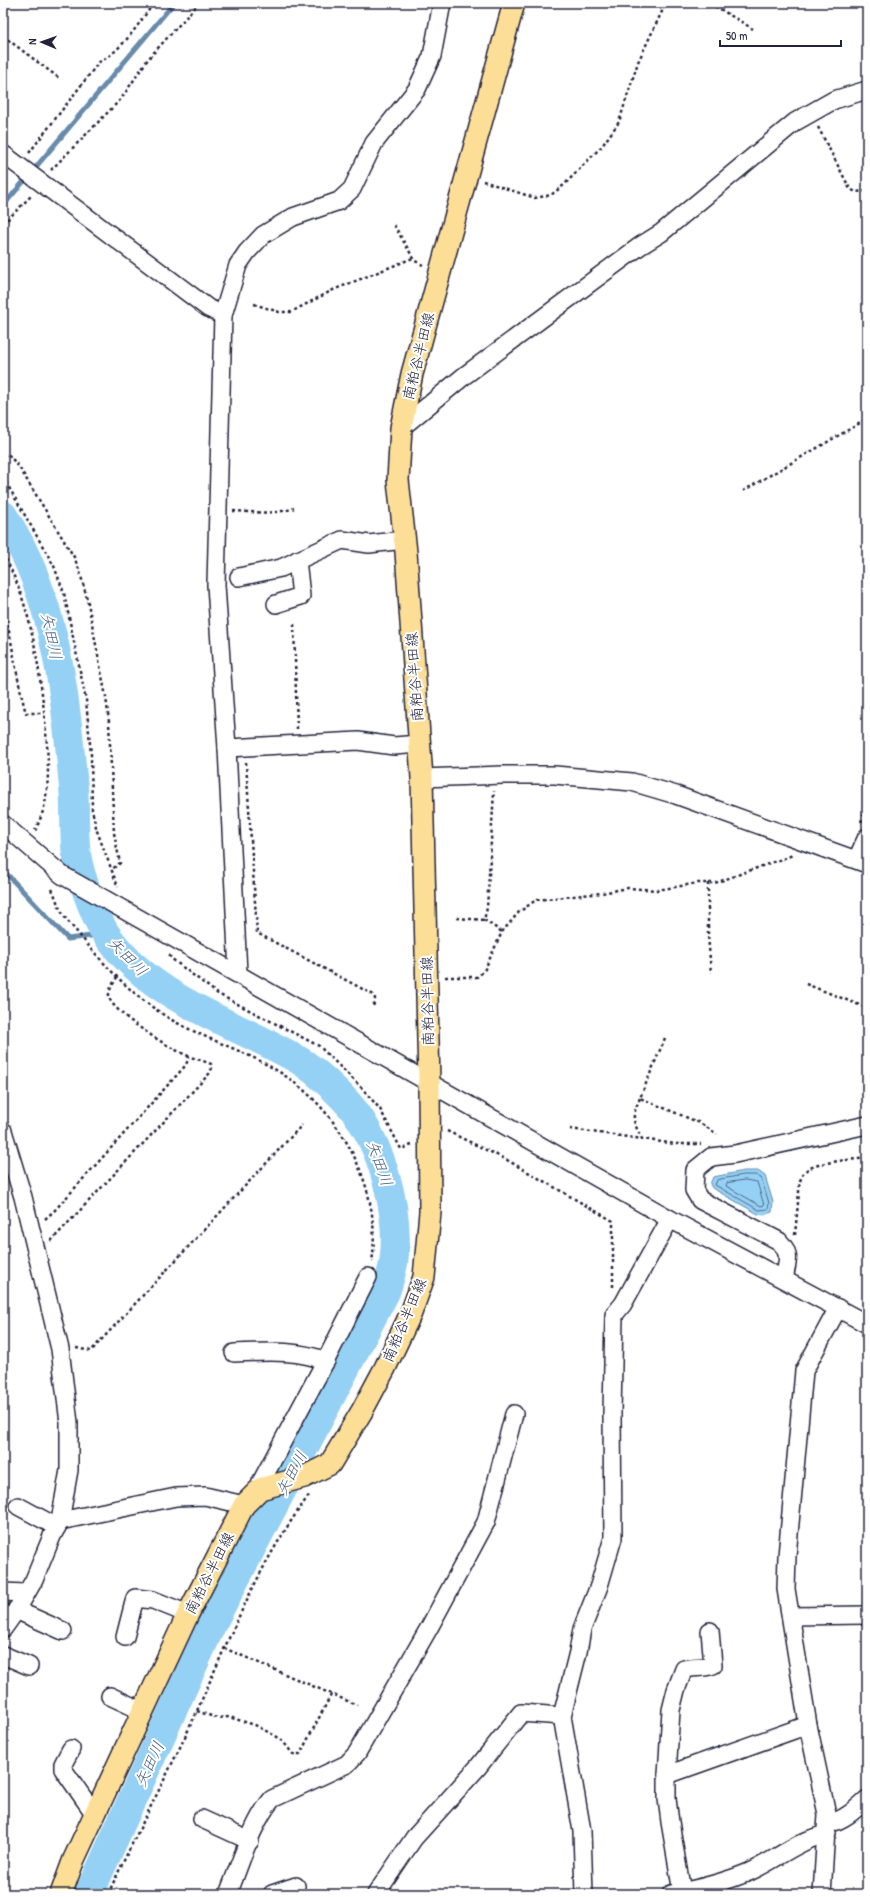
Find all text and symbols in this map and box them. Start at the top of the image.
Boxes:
north arrow [22,22,62,62]
scale bar [720,22,841,48]
text: 50 m [726,27,747,44]
text: N [25,38,39,45]
street label: 南粕谷半田線 [397,310,439,402]
water label: 矢田川 [36,610,68,662]
street label: 南粕谷半田線 [400,631,428,723]
water label: 矢田川 [103,931,153,981]
street label: 南粕谷半田線 [416,956,438,1046]
water label: 矢田川 [361,1137,399,1189]
street label: 南粕谷半田線 [377,1274,431,1366]
water label: 矢田川 [270,1447,312,1499]
street label: 南粕谷半田線 [179,1528,239,1618]
water label: 矢田川 [129,1738,169,1790]

